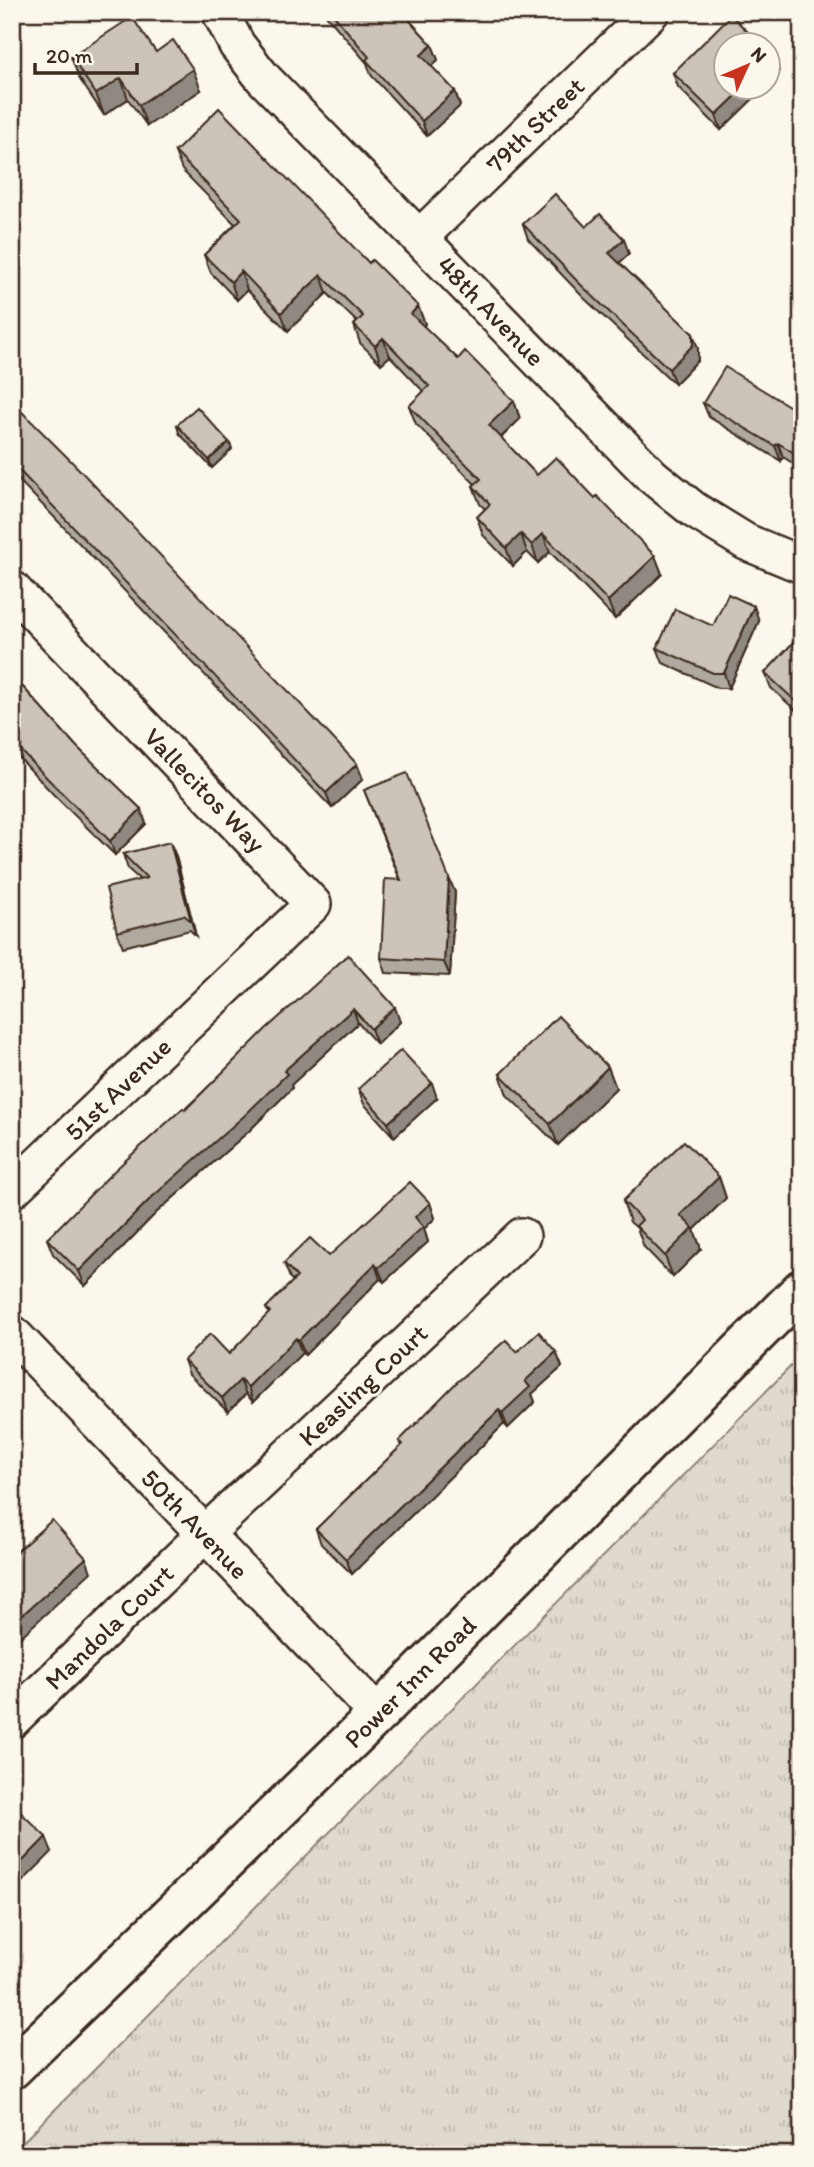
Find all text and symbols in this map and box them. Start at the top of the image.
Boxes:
scale bar [35,32,136,76]
north arrow [712,32,782,102]
text: N [746,42,772,67]
text: 20 m [46,43,93,68]
street label: 79th Street [479,70,591,180]
street label: 48th Avenue [430,249,552,373]
street label: Vallecitos Way [137,721,273,859]
street label: 51st Avenue [58,1030,178,1148]
street label: Keasling Court [292,1317,434,1453]
street label: 50th Avenue [134,1462,256,1586]
street label: Mandola Court [38,1557,180,1696]
street label: Power Inn Road [337,1609,483,1755]

